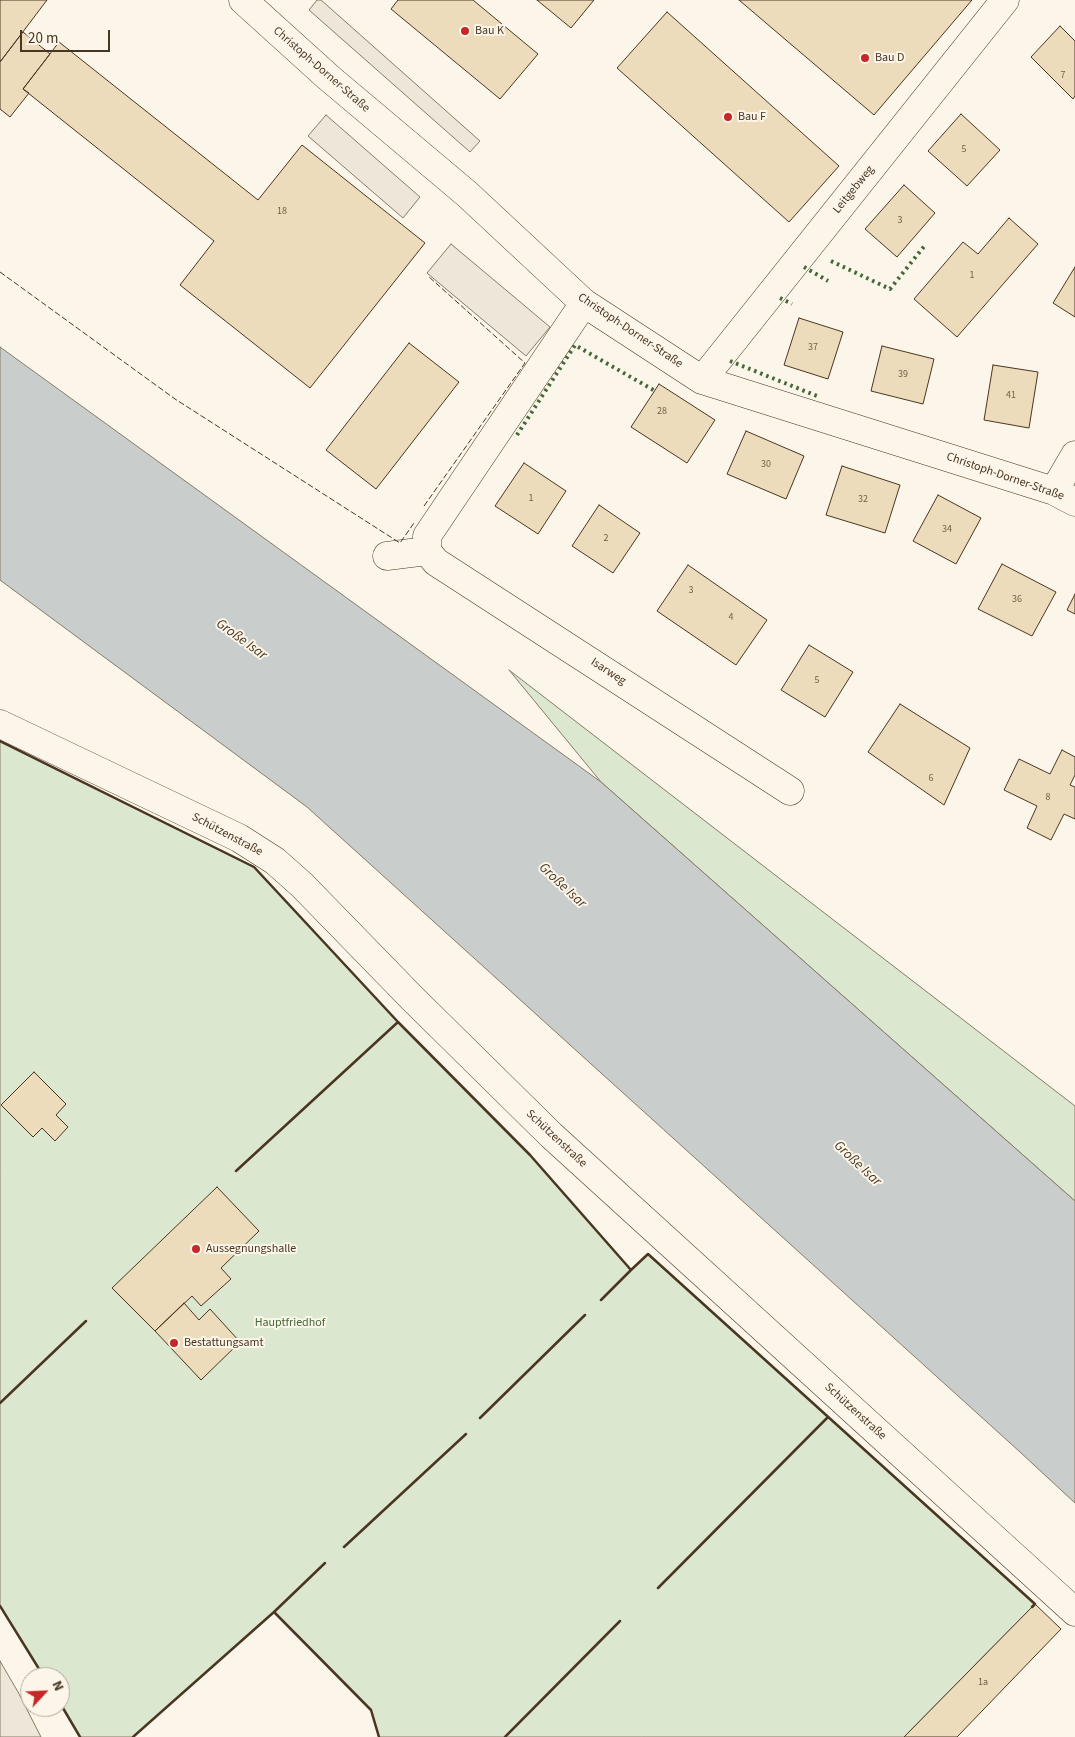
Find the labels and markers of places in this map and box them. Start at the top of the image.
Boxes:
place label: Bau K [475,24,504,38]
marker: Bau K [459,25,471,37]
place label: Bau D [875,51,904,65]
marker: Bau D [859,52,871,64]
place label: Bau F [738,110,766,124]
marker: Bau F [722,111,734,123]
place label: Aussegnungshalle [206,1242,296,1256]
marker: Aussegnungshalle [190,1243,202,1255]
place label: Bestattungsamt [184,1336,264,1350]
marker: Bestattungsamt [168,1337,180,1349]

